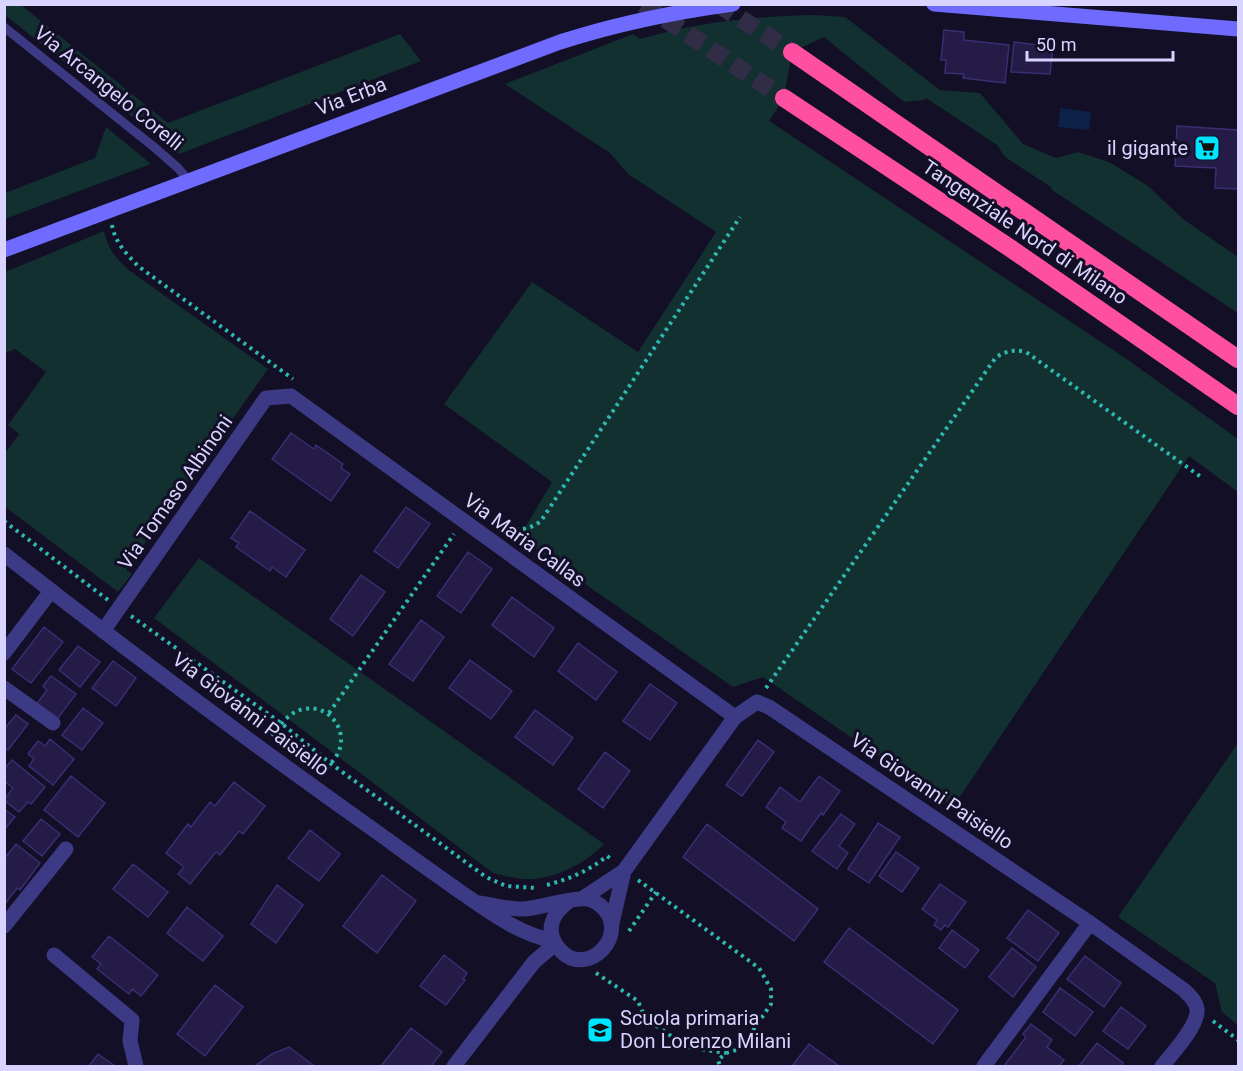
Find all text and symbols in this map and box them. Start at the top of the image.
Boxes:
street label: Via Arcangelo Corelli [30,21,188,155]
scale bar [1027,24,1172,62]
text: 50 m [1036,34,1076,55]
street label: Via Erba [312,72,390,120]
supermarket icon: il gigante [1192,133,1222,163]
place label: il gigante [1107,136,1188,160]
street label: Tangenziale Nord di Milano [918,154,1132,310]
street label: Via Tomaso Albinoni [113,410,237,574]
street label: Via Maria Callas [460,488,590,592]
street label: Via Giovanni Paisiello [168,647,334,781]
street label: Via Giovanni Paisiello [846,728,1018,854]
place label: Scuola primaria Don Lorenzo Milani [620,1006,791,1053]
school or university icon: Scuola primaria Don Lorenzo Milani [585,1015,615,1045]

